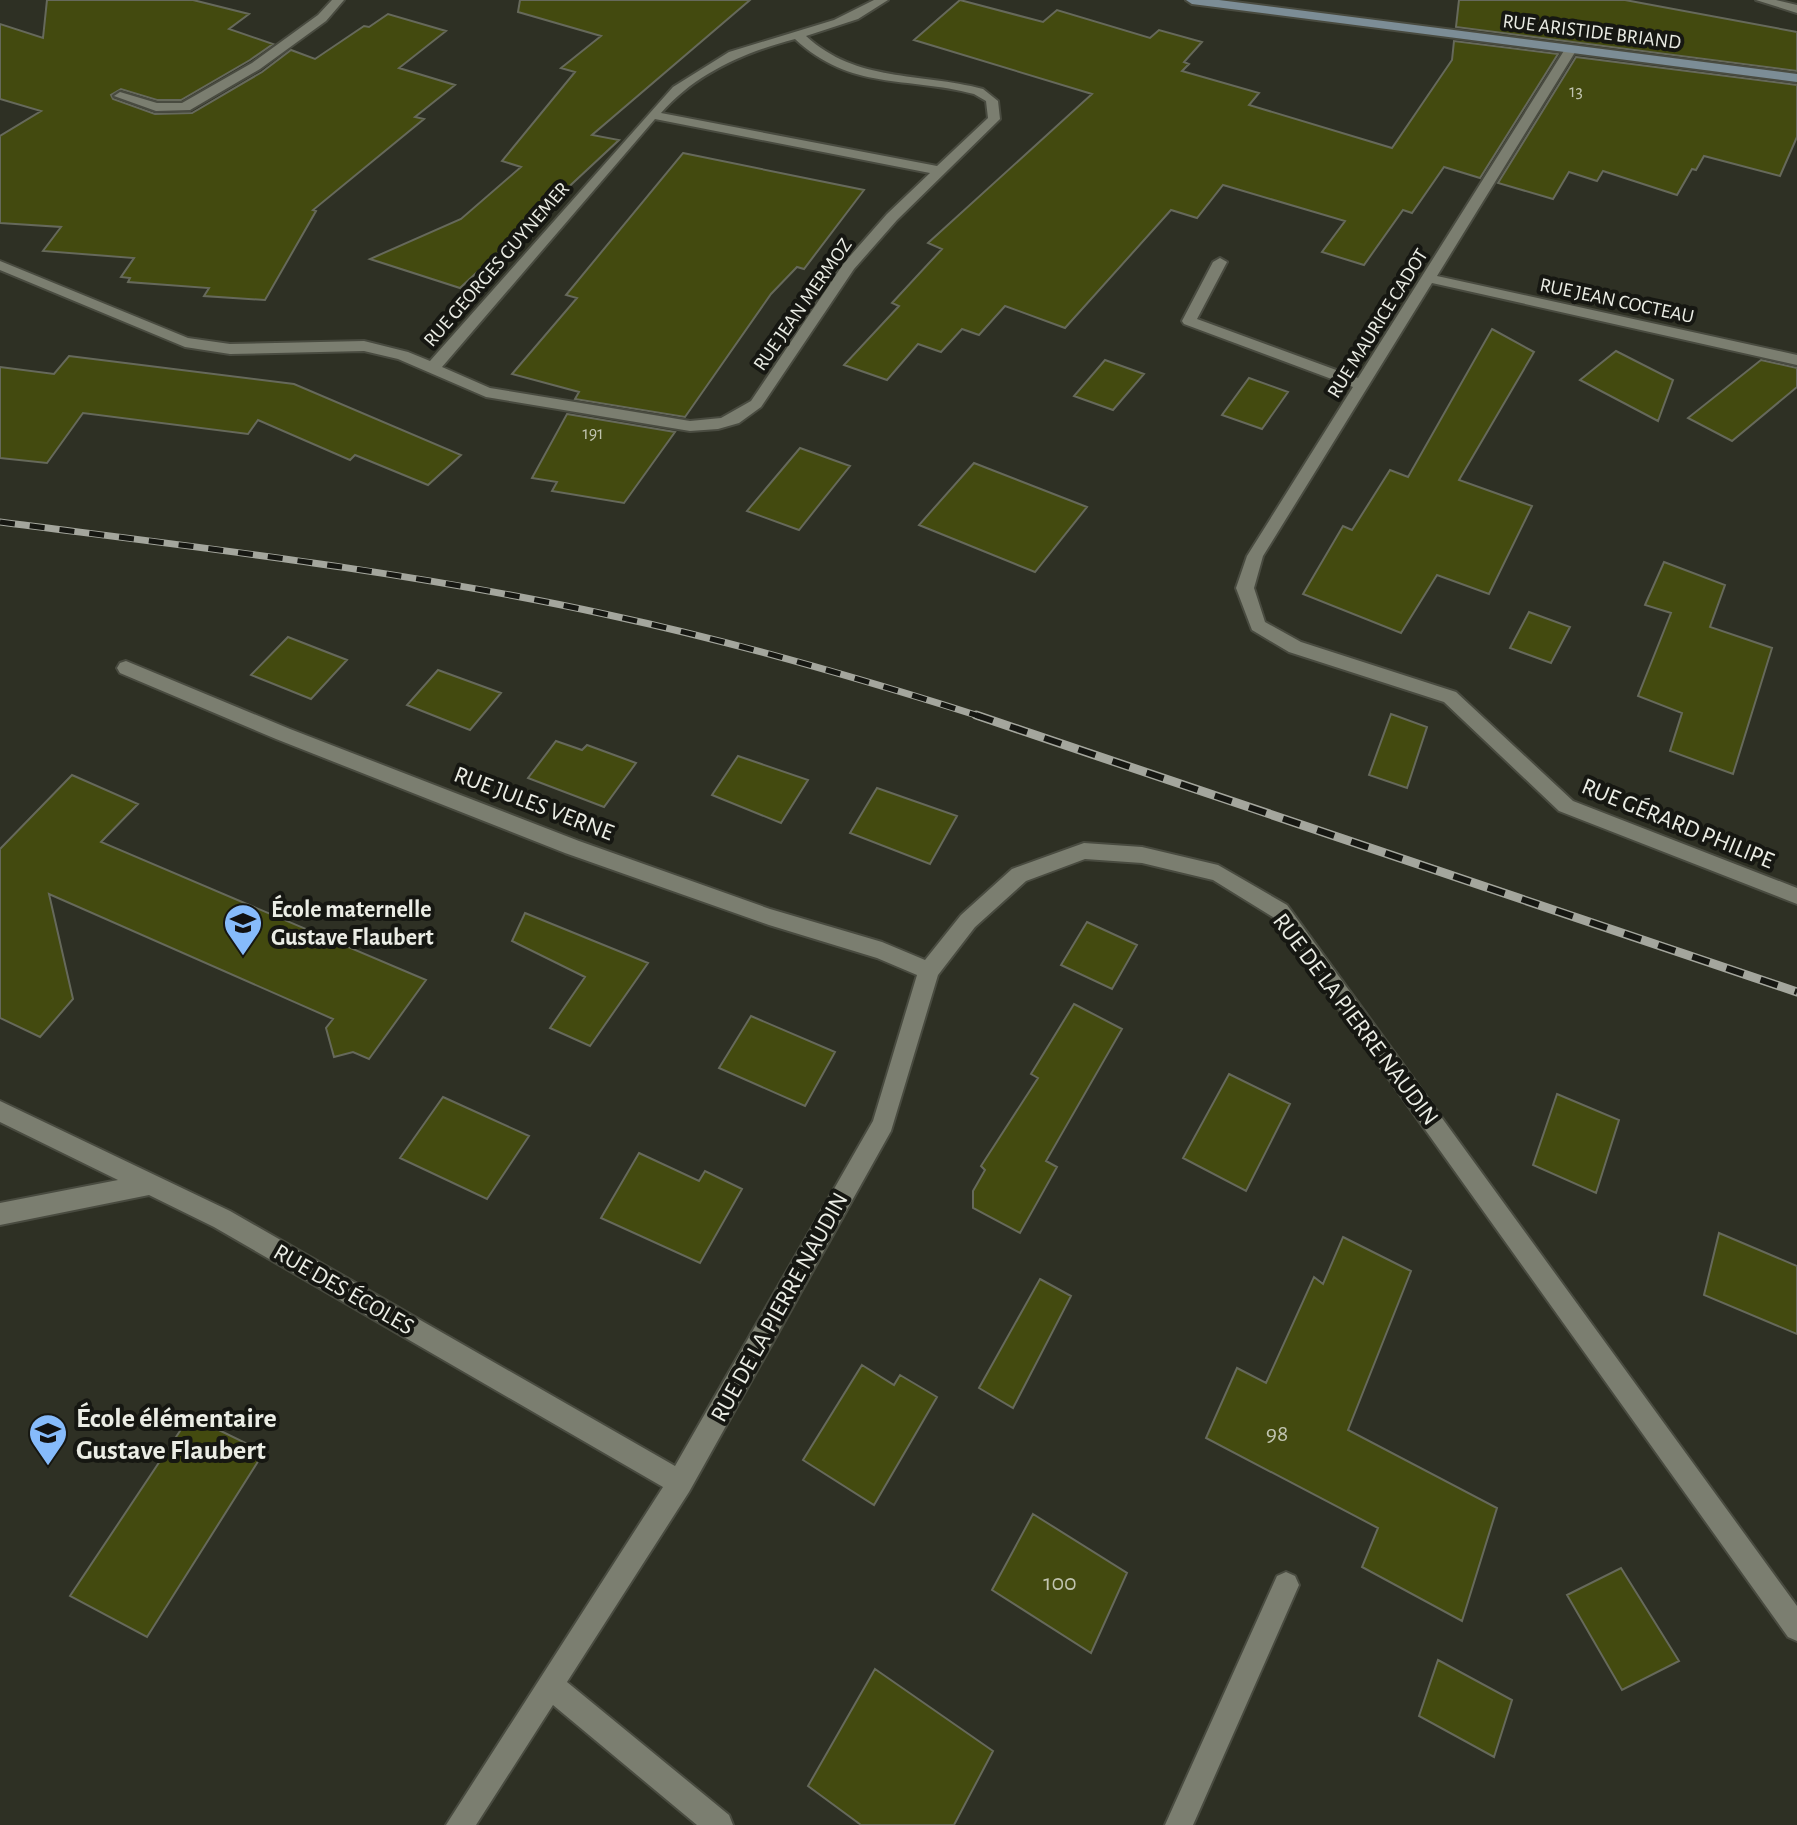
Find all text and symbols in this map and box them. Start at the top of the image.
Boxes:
street label: RUE ARISTIDE BRIAND [1501,11,1682,53]
house number: 13 [1569,83,1583,101]
street label: RUE GEORGES GUYNEMER [420,179,573,351]
street label: RUE JEAN MERMOZ [750,235,856,374]
street label: RUE MAURICE CADOT [1324,245,1432,402]
street label: RUE JEAN COCTEAU [1538,275,1696,327]
house number: 191 [583,425,603,443]
street label: RUE JULES VERNE [450,762,617,846]
street label: RUE GÉRARD PHILIPE [1578,773,1778,874]
place label: École maternelle Gustave Flaubert [271,894,434,950]
school or university icon: École maternelle Gustave Flaubert [222,902,264,957]
street label: RUE DE LA PIERRE NAUDIN [1268,909,1442,1130]
street label: RUE DE LA PIERRE NAUDIN [707,1189,853,1426]
street label: RUE DES ÉCOLES [269,1238,419,1340]
place label: École élémentaire Gustave Flaubert [76,1402,277,1465]
school or university icon: École élémentaire Gustave Flaubert [27,1412,69,1467]
house number: 98 [1266,1422,1288,1446]
house number: 100 [1043,1571,1077,1595]

